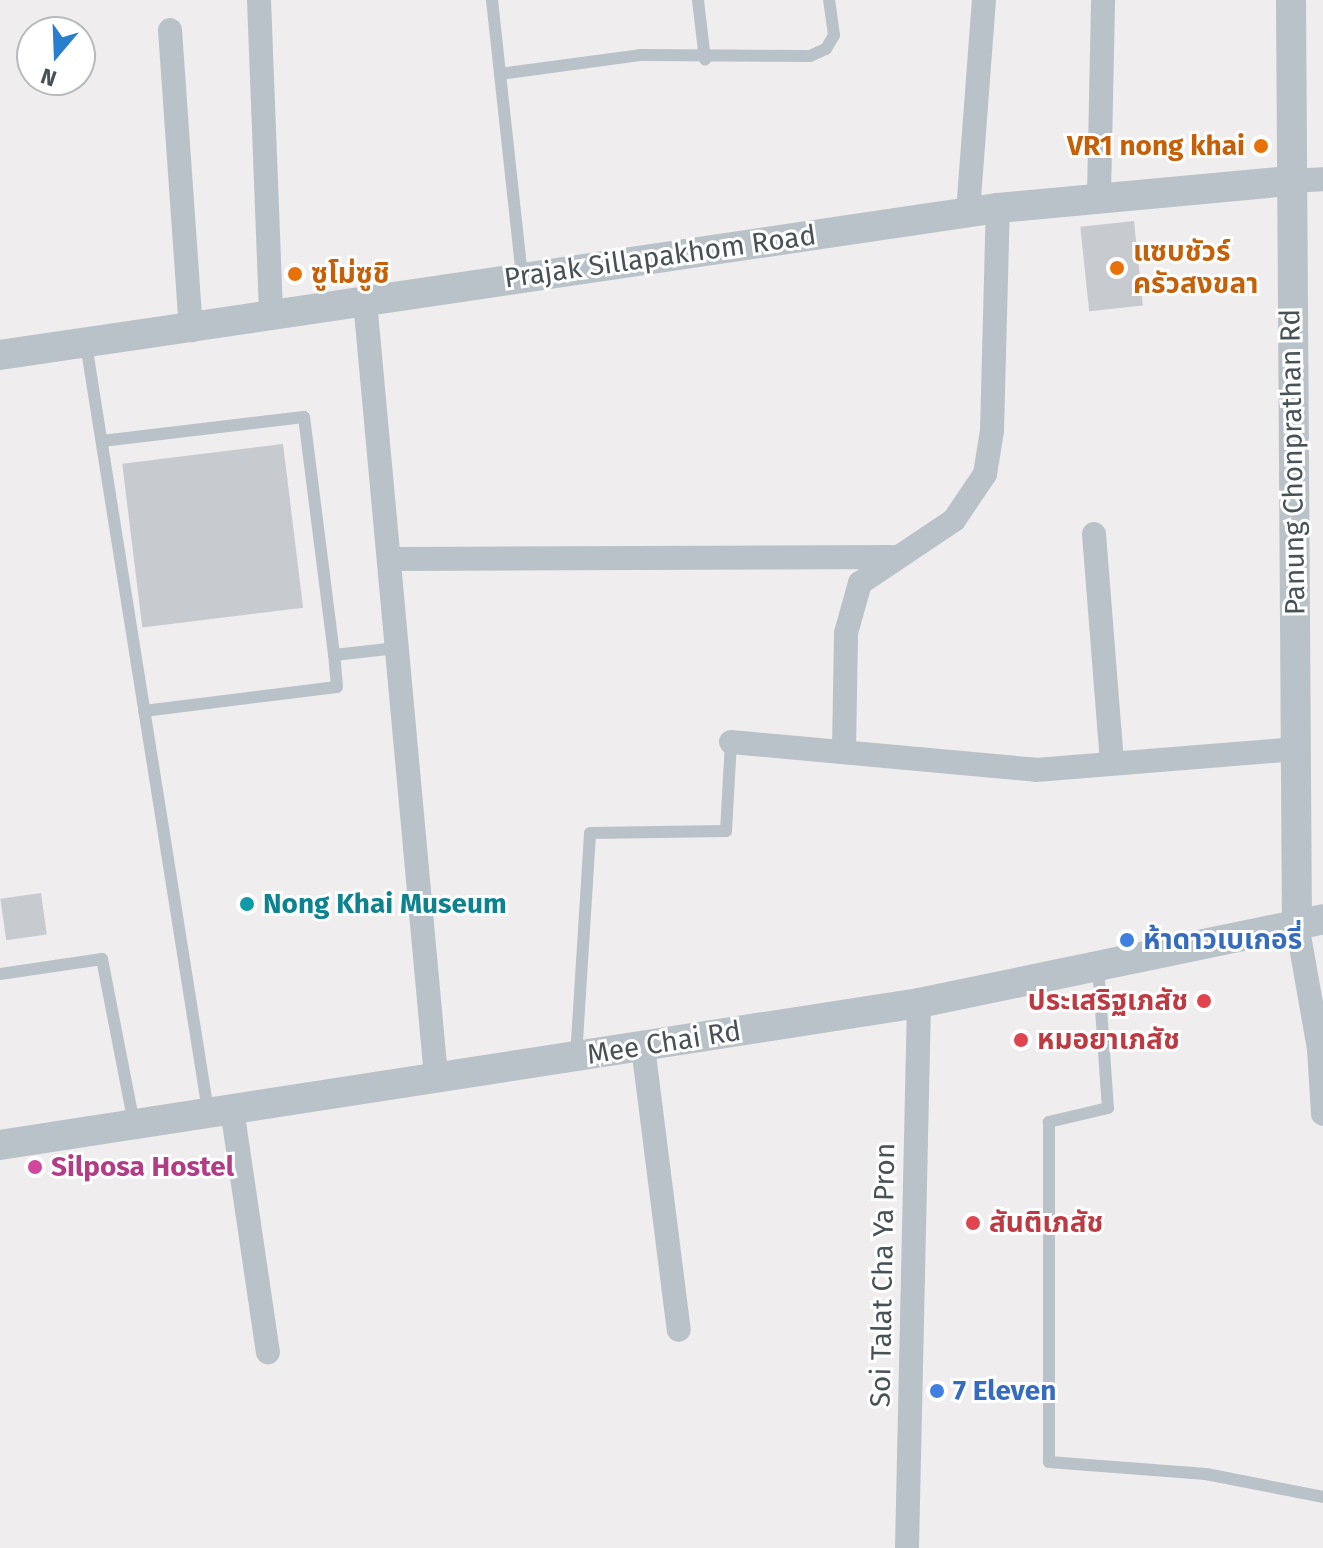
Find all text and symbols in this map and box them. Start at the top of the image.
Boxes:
north arrow [16,16,96,96]
text: N [37,62,60,92]
place label: VR1 nong khai [1067,129,1245,163]
marker: VR1 nong khai [1252,137,1270,155]
street label: Prajak Sillapakhom Road [502,218,818,296]
place label: แซบชัวร์ ครัวสงขลา [1133,235,1258,301]
place label: ซูโม่ซูชิ [311,257,389,291]
marker: แซบชัวร์ ครัวสงขลา [1108,259,1126,277]
marker: ซูโม่ซูชิ [286,265,304,283]
street label: Panung Chonprathan Rd [1274,309,1312,615]
place label: Nong Khai Museum [263,887,507,921]
marker: Nong Khai Museum [238,895,256,913]
place label: ห้าดาวเบเกอรี่ [1143,923,1302,957]
marker: ห้าดาวเบเกอรี่ [1118,931,1136,949]
place label: ประเสริฐเภสัช [1028,984,1188,1018]
marker: ประเสริฐเภสัช [1195,992,1213,1010]
street label: Mee Chai Rd [585,1014,743,1072]
place label: หมอยาเภสัช [1037,1023,1180,1057]
marker: หมอยาเภสัช [1012,1031,1030,1049]
street label: Soi Talat Cha Ya Pron [864,1142,902,1408]
place label: Silposa Hostel [51,1150,234,1184]
marker: Silposa Hostel [26,1158,44,1176]
place label: สันติเภสัช [989,1206,1103,1240]
marker: สันติเภสัช [964,1214,982,1232]
place label: 7 Eleven [953,1374,1056,1408]
marker: 7 Eleven [928,1382,946,1400]

